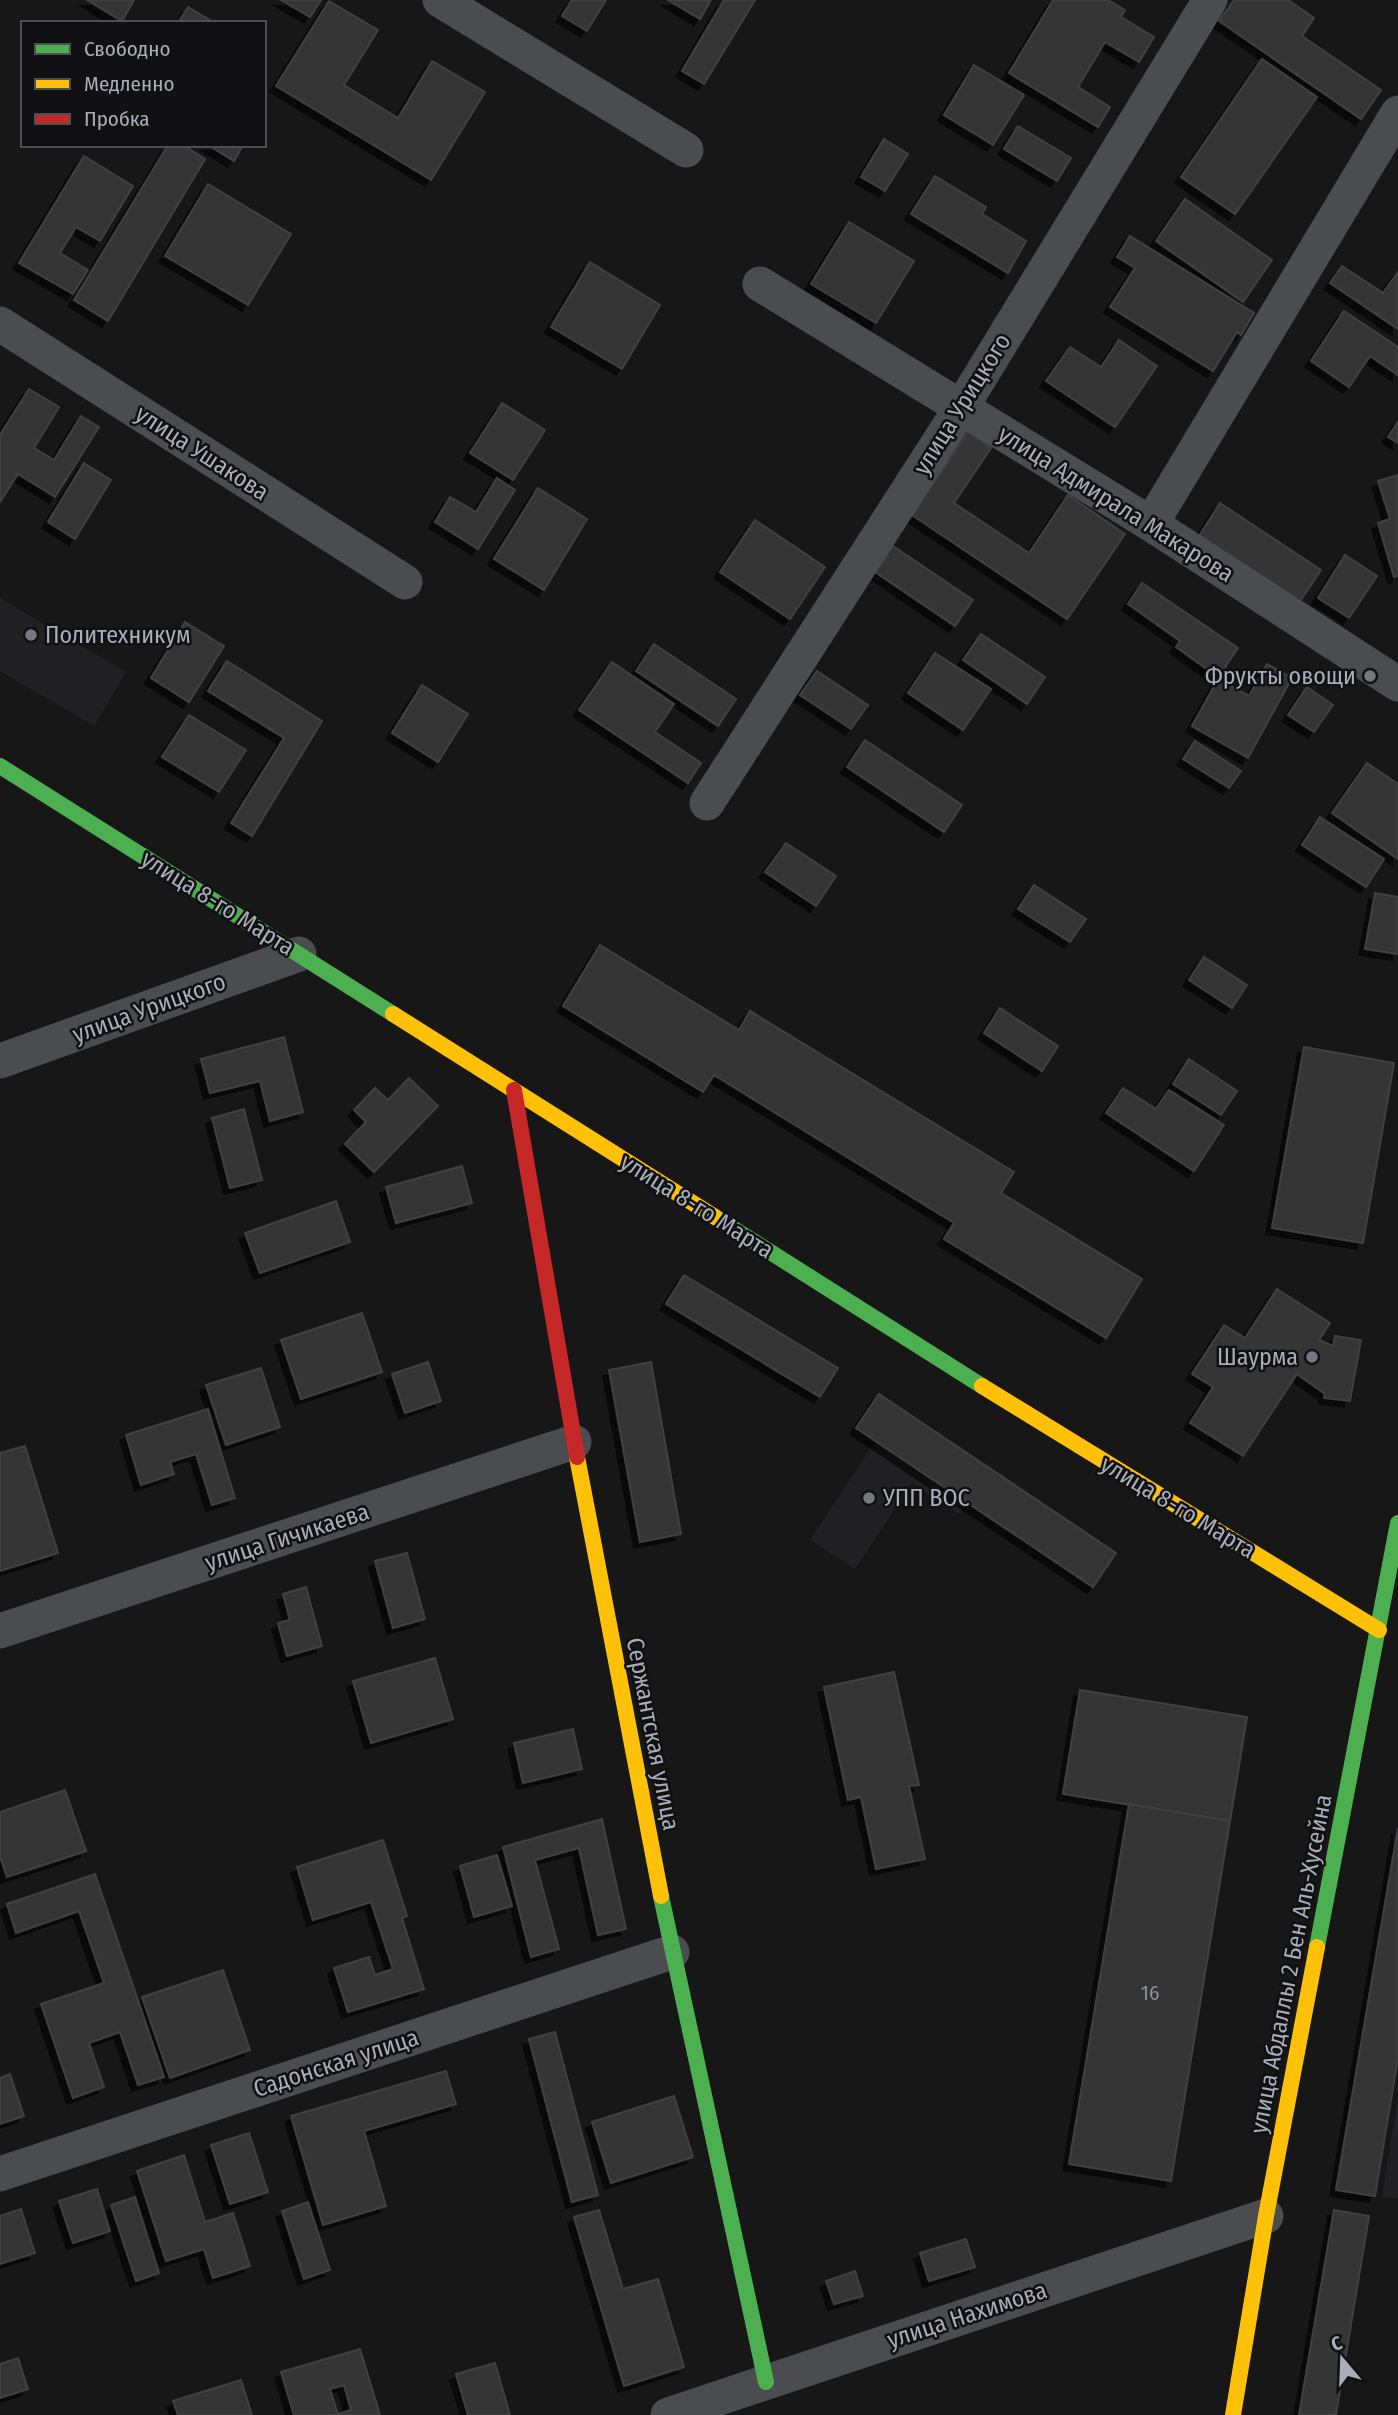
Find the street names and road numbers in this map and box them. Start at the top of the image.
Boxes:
street label: улица Урицкого [908,328,1016,480]
street label: улица Ушакова [130,400,274,506]
street label: улица Адмирала Макарова [993,420,1239,588]
street label: улица 8-го Марта [136,845,300,961]
street label: улица Урицкого [69,967,229,1049]
street label: улица 8-го Марта [615,1148,779,1264]
street label: улица 8-го Марта [1096,1450,1260,1564]
street label: улица Гичикаева [202,1497,372,1577]
street label: Сержантская улица [621,1635,685,1833]
street label: улица Абдаллы 2 Бен Аль-Хусейна [1244,1792,1338,2136]
street label: Садонская улица [250,2023,422,2103]
street label: улица Нахимова [884,2276,1050,2354]

